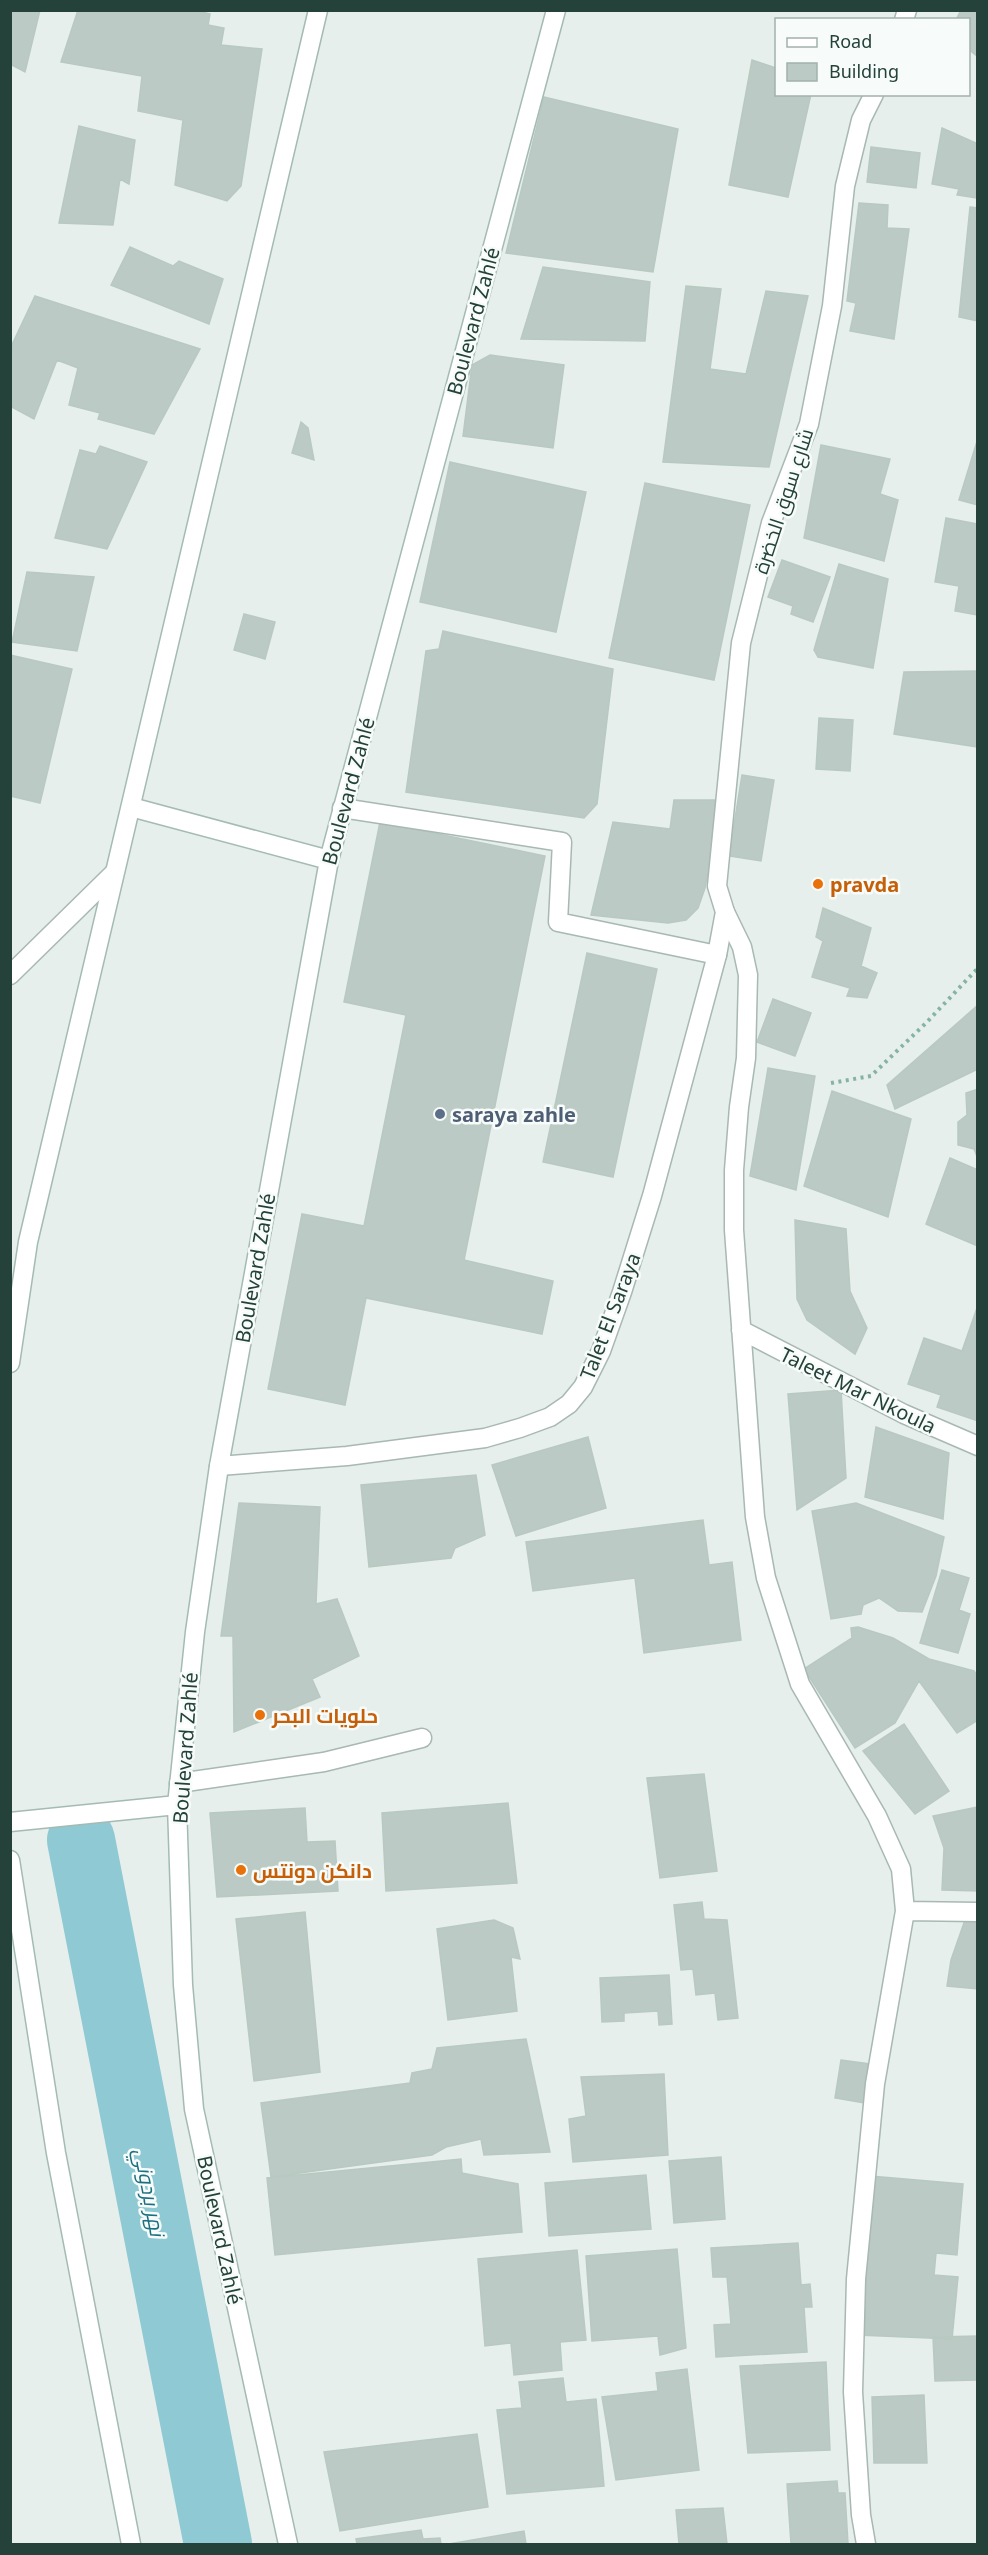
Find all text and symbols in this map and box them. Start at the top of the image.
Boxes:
legend [775,18,970,96]
text: Road [829,29,872,53]
text: Building [829,59,899,83]
street label: Boulevard Zahlé [440,244,506,398]
street label: شارع سوق الخضرة [747,425,820,578]
street label: Boulevard Zahlé [315,714,381,868]
place label: pravda [830,871,899,898]
marker: pravda [811,877,825,891]
place label: saraya zahle [452,1101,576,1128]
marker: saraya zahle [433,1107,447,1121]
street label: Boulevard Zahlé [229,1191,281,1345]
street label: Talet El Saraya [573,1249,647,1383]
street label: Taleet Mar Nkoula [775,1341,941,1439]
street label: Boulevard Zahlé [166,1671,204,1825]
place label: حلويات البحر [271,1702,378,1729]
marker: حلويات البحر [253,1708,267,1722]
place label: دانكن دونتس [253,1857,372,1884]
marker: دانكن دونتس [234,1863,248,1877]
water label: نهر بردوني [124,2146,173,2241]
street label: Boulevard Zahlé [191,2153,249,2307]

